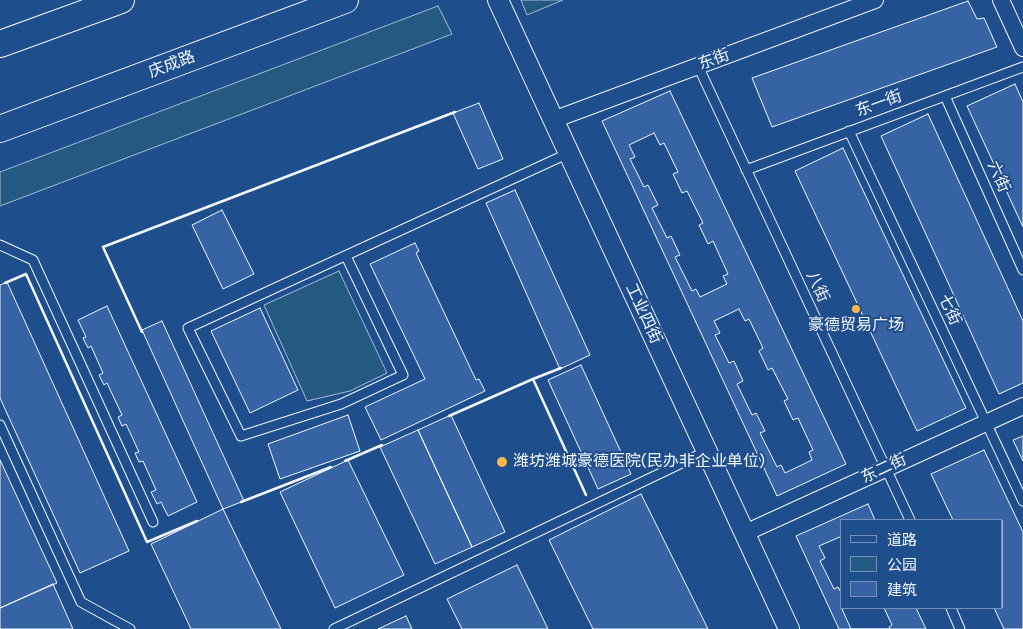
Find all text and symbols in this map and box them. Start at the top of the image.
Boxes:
street label: 东街 [696,46,732,74]
street label: 庆成路 [146,47,198,83]
street label: 东一街 [853,87,905,121]
street label: 六街 [983,158,1013,196]
street label: 八街 [802,268,832,306]
street label: 工业四街 [621,281,665,347]
street label: 七街 [934,291,964,329]
marker: 豪德贸易广场 [850,303,862,315]
place label: 豪德贸易广场 [808,316,904,336]
street label: 东二街 [858,450,910,488]
place label: 潍坊潍城豪德医院(民办非企业单位) [513,452,765,472]
marker: 潍坊潍城豪德医院(民办非企业单位) [495,455,509,469]
legend [840,519,1003,609]
text: 道路 [887,530,917,550]
text: 公园 [887,555,917,575]
text: 建筑 [887,580,917,600]

